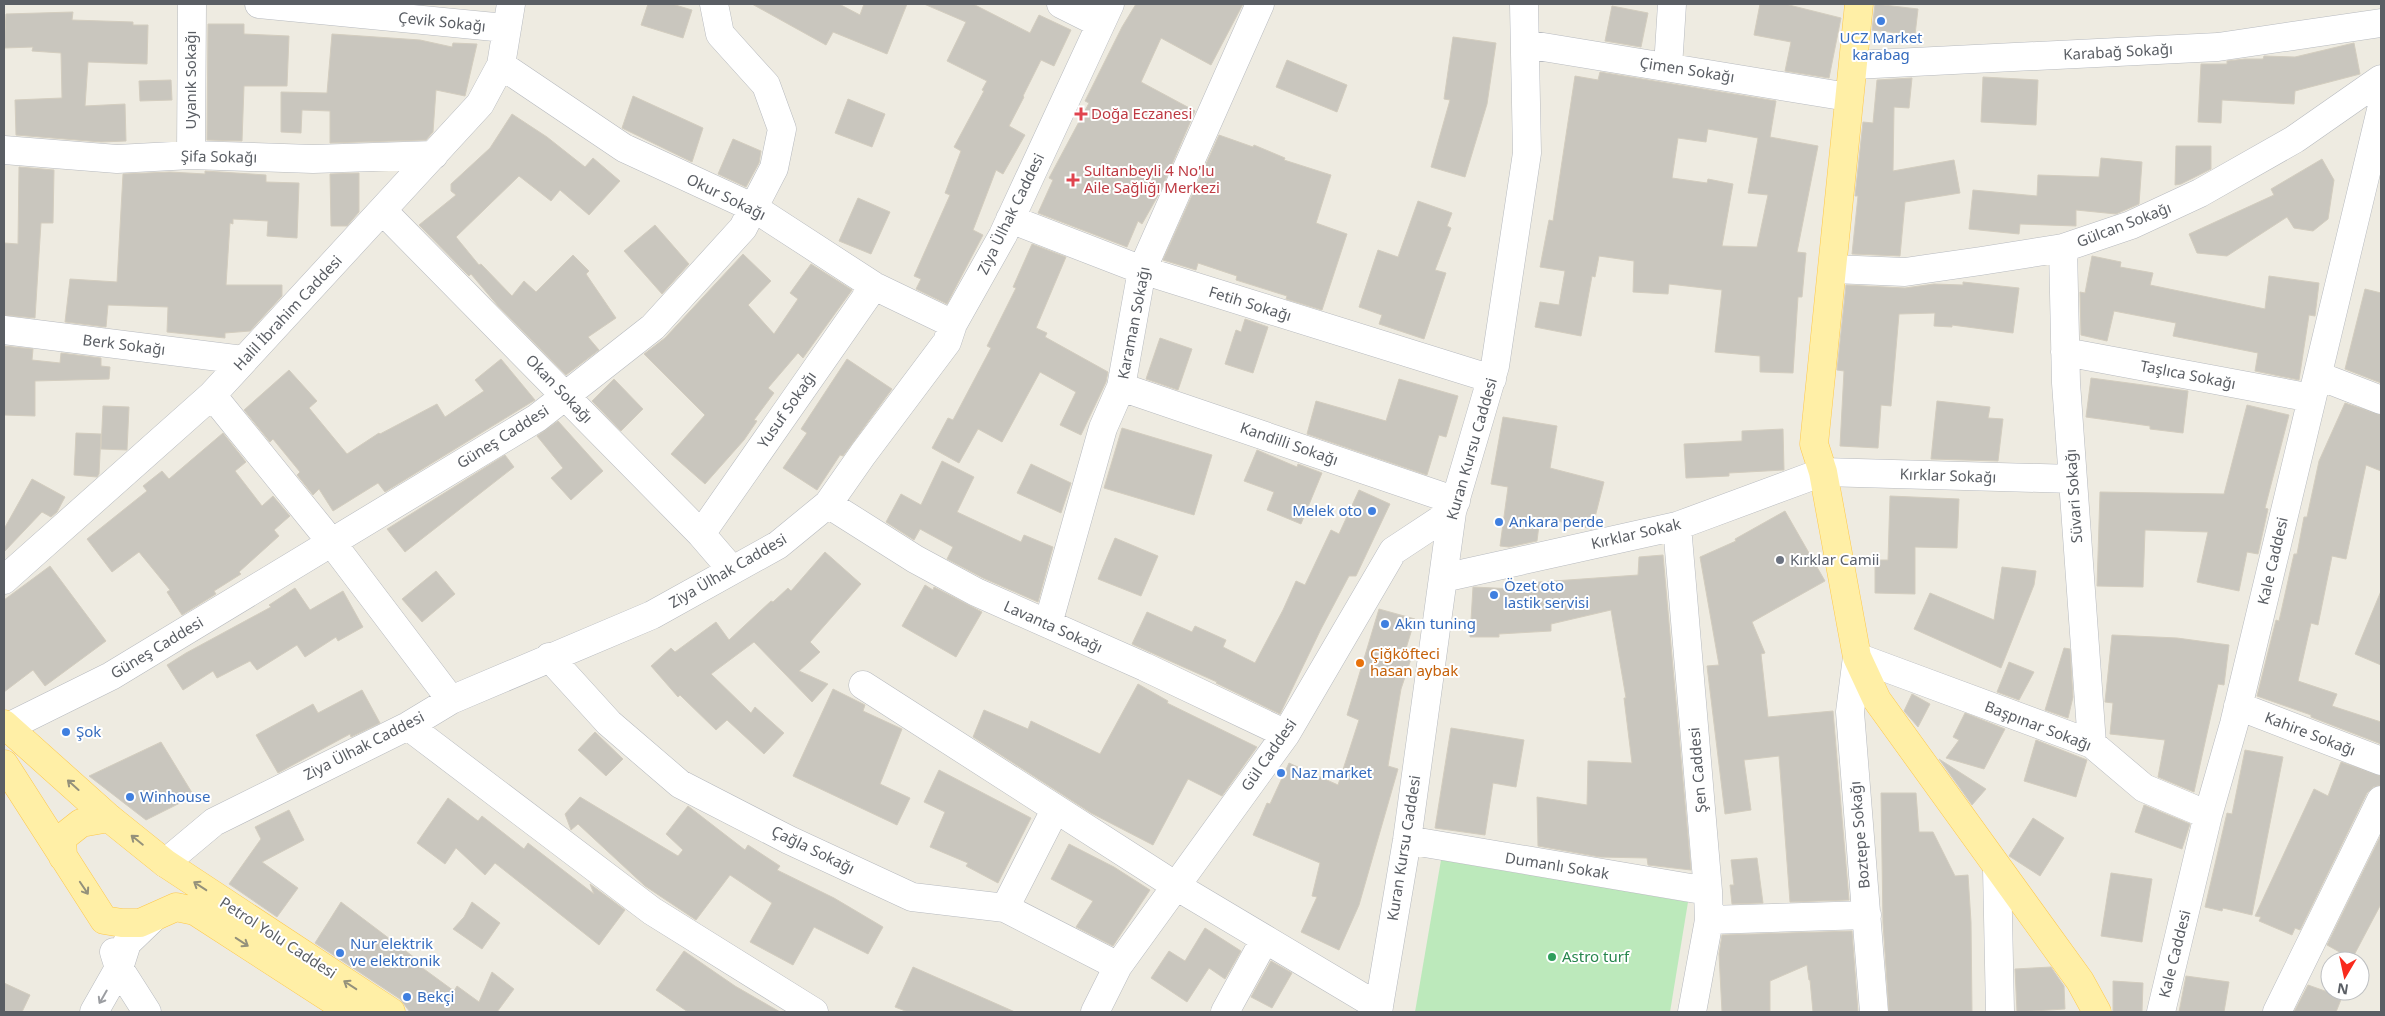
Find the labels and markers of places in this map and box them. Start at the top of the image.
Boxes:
marker: UCZ Market karabag [1875,15,1887,27]
place label: UCZ Market karabag [1839,27,1923,64]
place label: Doğa Eczanesi [1091,103,1192,123]
marker: Doğa Eczanesi [1075,108,1087,120]
place label: Sultanbeyli 4 No'lu Aile Sağlığı Merkezi [1084,160,1220,197]
marker: Sultanbeyli 4 No'lu Aile Sağlığı Merkezi [1066,173,1080,187]
place label: Melek oto [1292,500,1362,520]
marker: Melek oto [1366,505,1378,517]
place label: Ankara perde [1509,511,1604,531]
marker: Ankara perde [1493,516,1505,528]
place label: Kırklar Camii [1790,549,1879,569]
marker: Kırklar Camii [1774,554,1786,566]
place label: Özet oto lastik servisi [1504,575,1589,612]
marker: Özet oto lastik servisi [1488,589,1500,601]
place label: Akın tuning [1395,613,1476,633]
marker: Akın tuning [1379,618,1391,630]
place label: Çiğköfteci hasan aybak [1370,643,1458,680]
marker: Çiğköfteci hasan aybak [1354,657,1366,669]
place label: Şok [76,721,101,741]
marker: Şok [60,726,72,738]
place label: Naz market [1291,762,1373,782]
marker: Naz market [1275,767,1287,779]
place label: Winhouse [140,786,210,806]
marker: Winhouse [124,791,136,803]
place label: Nur elektrik ve elektronik [350,933,440,970]
place label: Astro turf [1562,946,1630,966]
marker: Nur elektrik ve elektronik [334,947,346,959]
marker: Astro turf [1546,951,1558,963]
place label: Bekçi [417,986,454,1006]
marker: Bekçi [401,991,413,1003]

